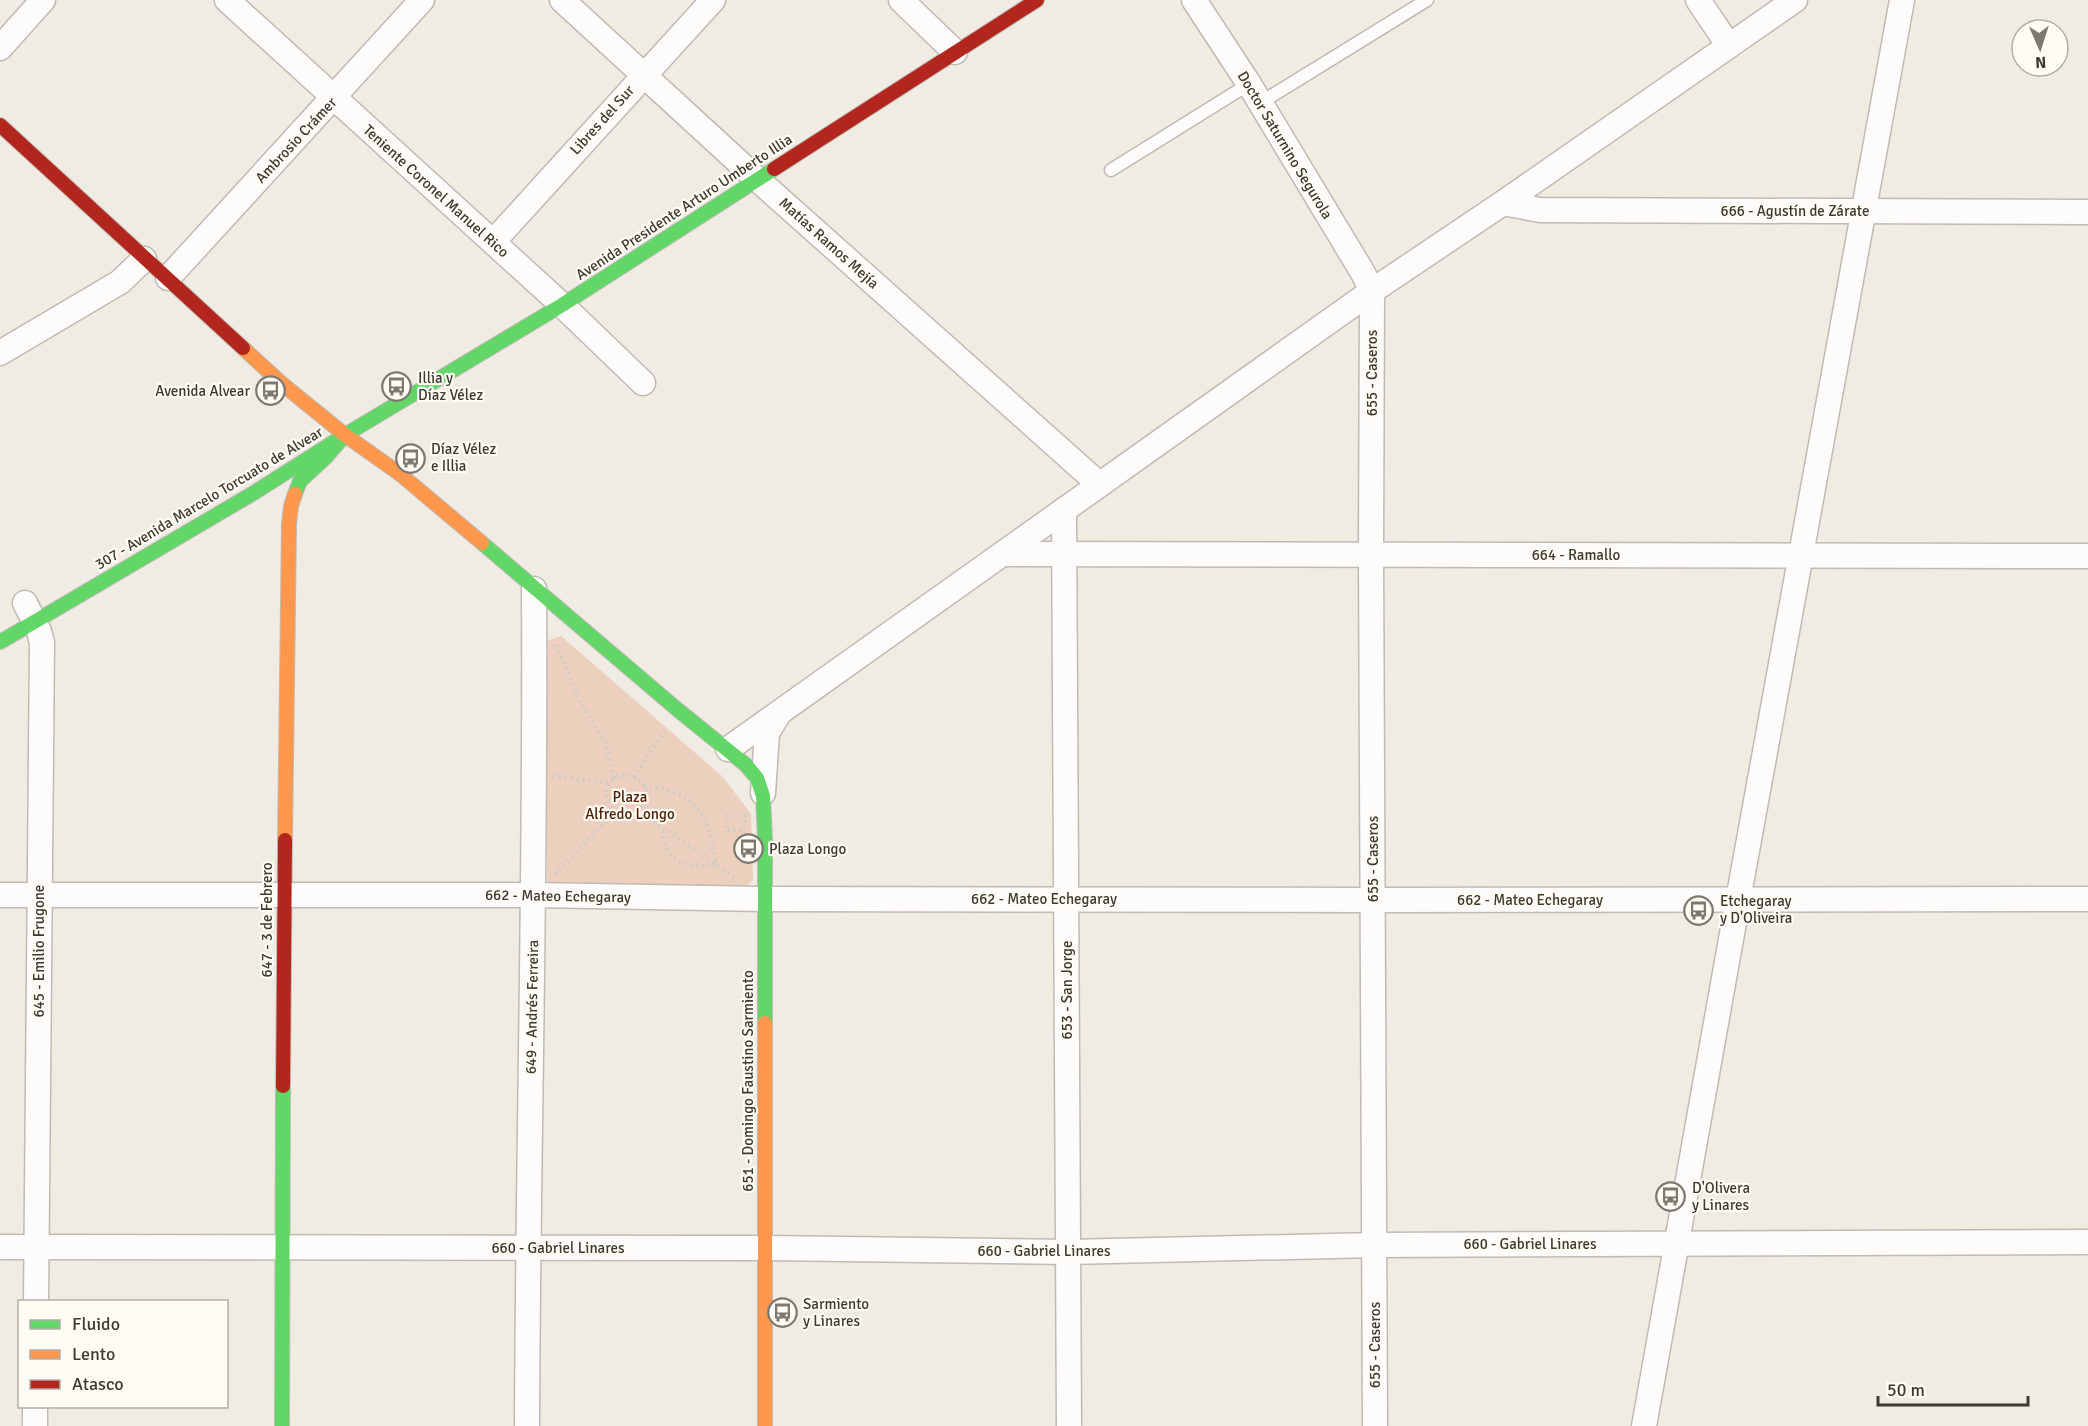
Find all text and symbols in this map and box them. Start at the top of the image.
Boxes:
north arrow [2010,18,2070,78]
text: N [2035,52,2047,72]
street label: Doctor Saturnino Segurola [1234,68,1336,222]
street label: Libres del Sur [566,81,638,158]
street label: Ambrosio Crámer [252,93,341,187]
street label: Teniente Coronel Manuel Rico [359,121,513,261]
street label: Avenida Presidente Arturo Umberto Illia [572,130,796,284]
street label: Matías Ramos Mejía [775,193,883,293]
street label: 666 - Agustín de Zárate [1721,202,1869,220]
street label: 655 - Caseros [1363,329,1381,416]
place label: Illia y Díaz Vélez [418,369,484,404]
bus stop icon: Illia y Díaz Vélez [381,371,413,403]
bus stop icon: Avenida Alvear [255,375,287,407]
place label: Avenida Alvear [155,382,250,400]
street label: 307 - Avenida Marcelo Torcuato de Alvear [92,422,327,573]
place label: Díaz Vélez e Illia [431,440,497,475]
bus stop icon: Díaz Vélez e Illia [394,442,426,474]
street label: 664 - Ramallo [1532,546,1620,564]
park label: Plaza Alfredo Longo [585,788,675,823]
street label: 655 - Caseros [1364,815,1382,902]
bus stop icon: Plaza Longo [732,833,764,865]
place label: Plaza Longo [769,840,846,858]
street label: 647 - 3 de Febrero [258,862,276,977]
street label: 645 - Emilio Frugone [30,885,48,1017]
street label: 662 - Mateo Echegaray [485,886,631,906]
street label: 662 - Mateo Echegaray [971,890,1117,908]
street label: 662 - Mateo Echegaray [1457,891,1603,909]
place label: Etchegaray y D'Oliveira [1720,892,1792,927]
bus stop icon: Etchegaray y D'Oliveira [1683,894,1715,926]
street label: 649 - Andrés Ferreira [522,940,542,1074]
street label: 653 - San Jorge [1058,941,1076,1039]
street label: 651 - Domingo Faustino Sarmiento [739,970,757,1192]
place label: D'Olivera y Linares [1692,1179,1750,1214]
bus stop icon: D'Olivera y Linares [1655,1181,1687,1213]
street label: 660 - Gabriel Linares [1463,1235,1597,1253]
street label: 660 - Gabriel Linares [491,1239,625,1257]
street label: 660 - Gabriel Linares [977,1242,1111,1260]
place label: Sarmiento y Linares [803,1295,869,1330]
bus stop icon: Sarmiento y Linares [766,1297,798,1329]
legend [18,1300,228,1408]
street label: 655 - Caseros [1366,1301,1384,1388]
text: Fluido [72,1313,120,1335]
text: Lento [72,1343,115,1365]
scale bar [1878,1369,2028,1407]
text: Atasco [72,1373,124,1395]
text: 50 m [1887,1379,1925,1401]

